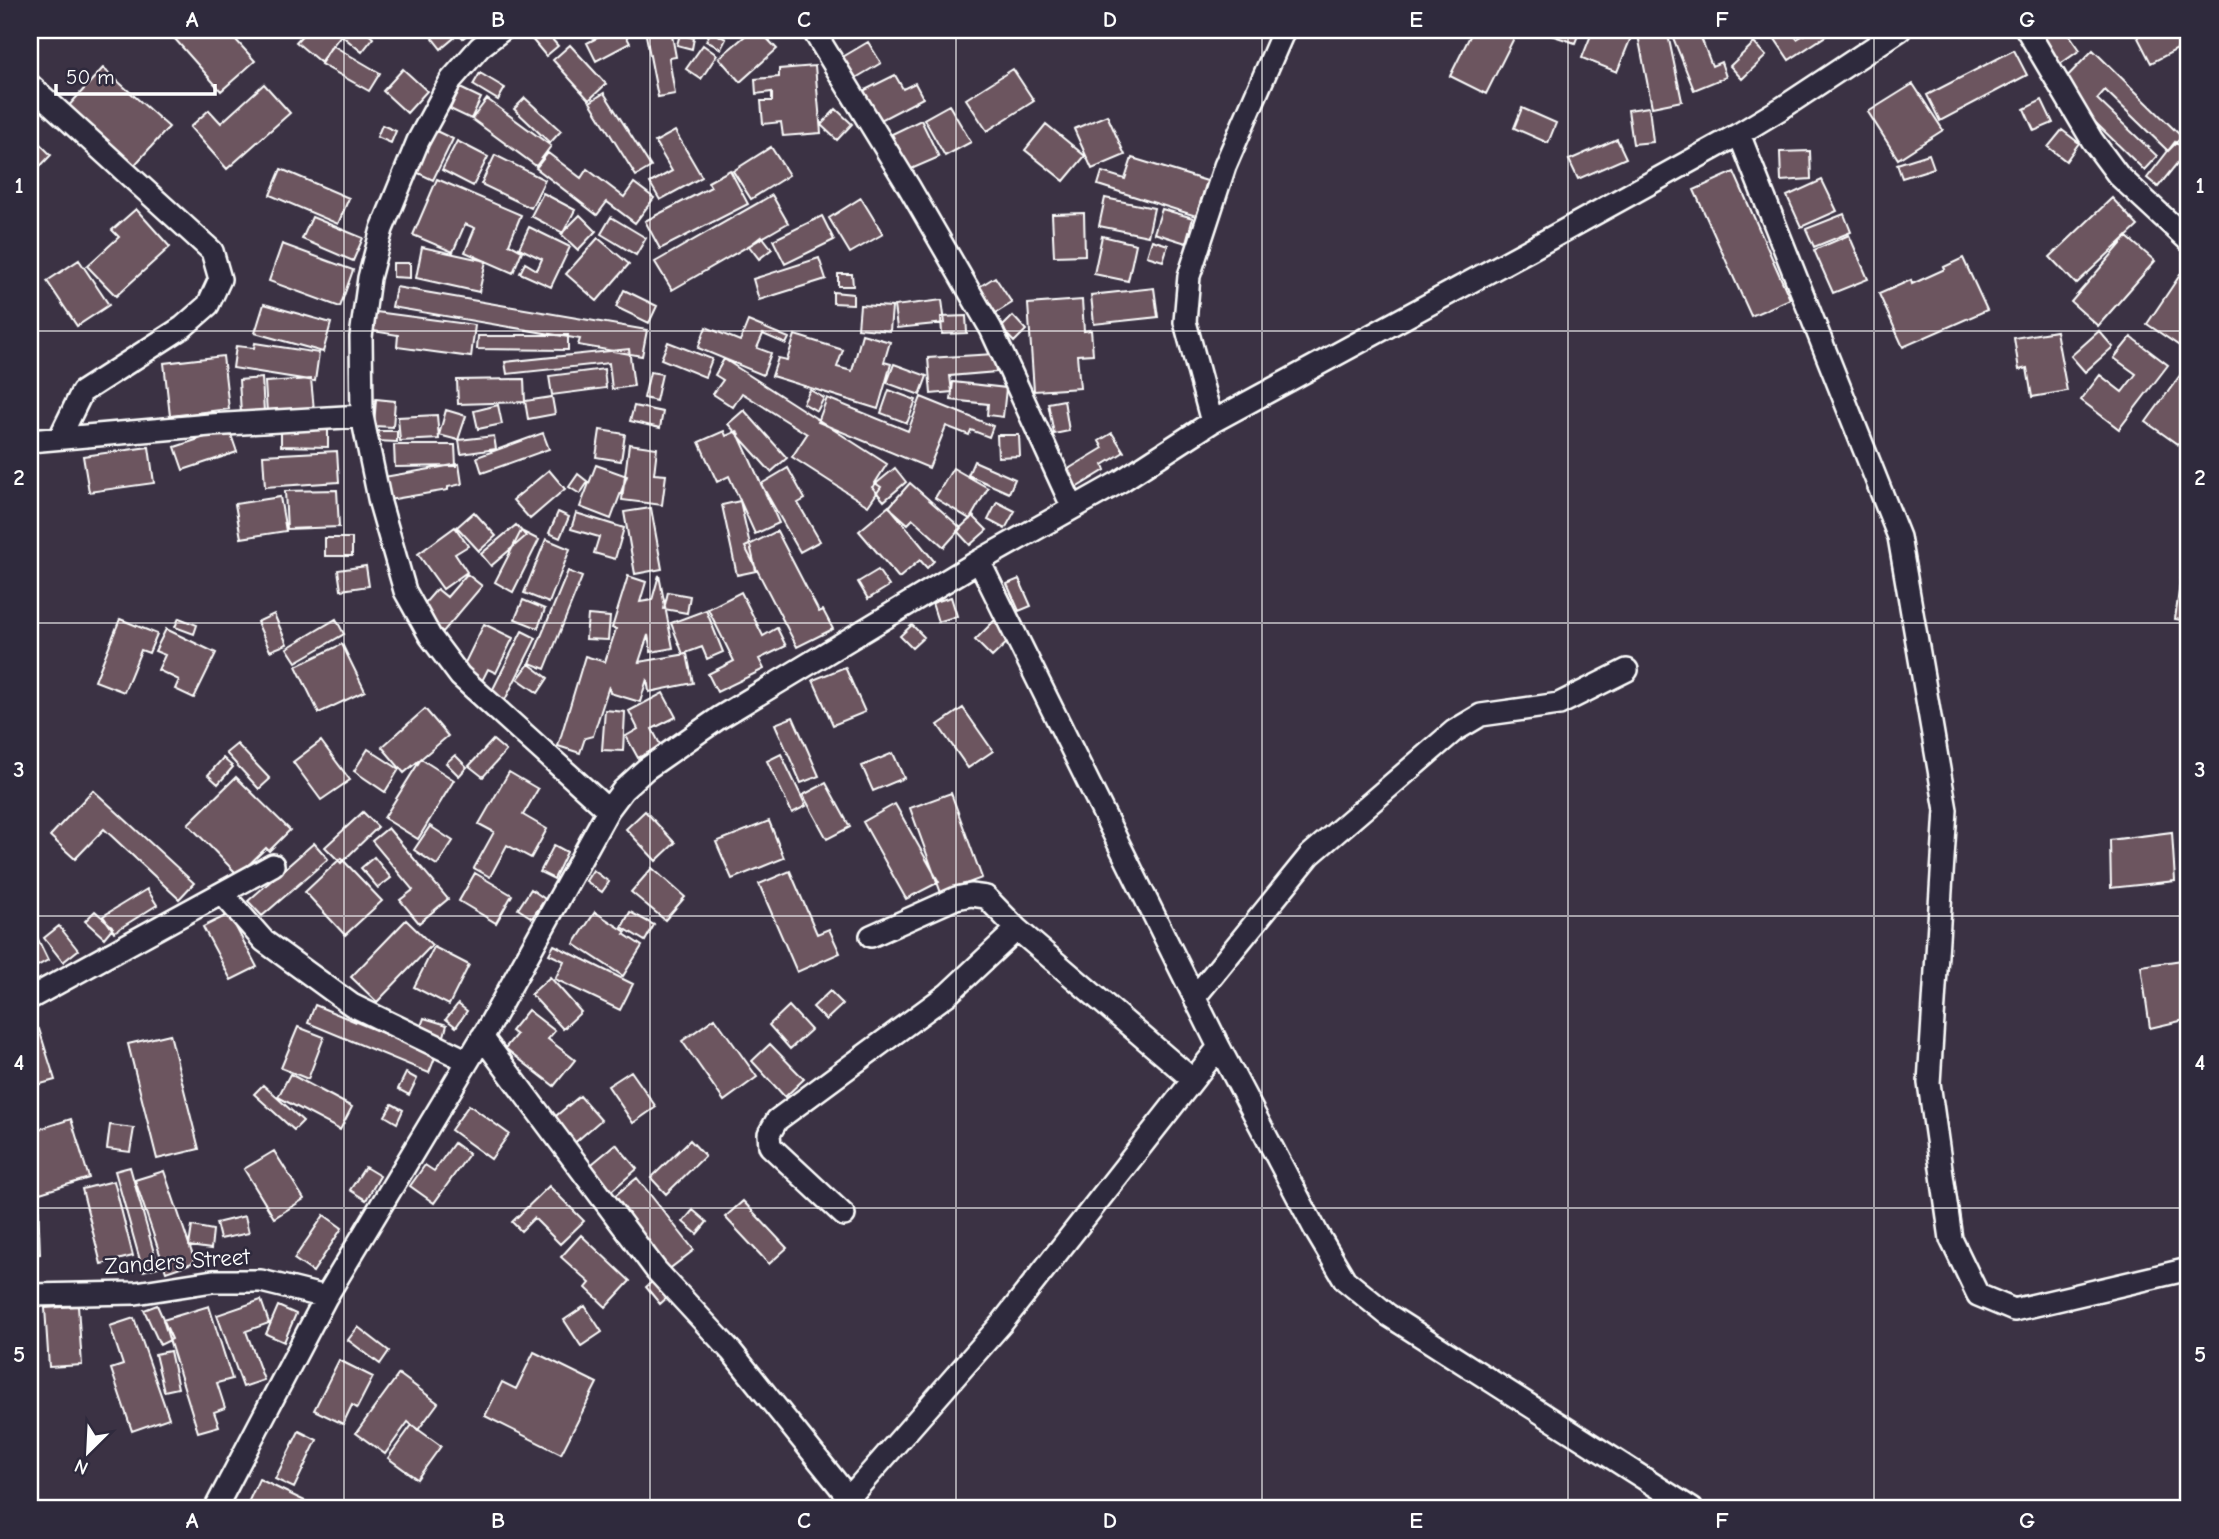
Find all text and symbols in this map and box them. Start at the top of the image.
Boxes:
text: A [186,6,199,33]
text: B [491,6,505,33]
text: C [797,6,811,33]
text: D [1103,6,1117,33]
text: E [1409,6,1423,33]
text: F [1715,6,1729,33]
text: G [2019,6,2035,33]
scale bar [56,52,215,96]
text: 50 m [66,65,115,89]
text: 1 [14,172,24,199]
text: 1 [2195,172,2205,199]
text: 2 [13,464,25,491]
text: 2 [2194,464,2206,491]
text: 3 [13,756,25,783]
text: 3 [2194,756,2206,783]
text: 4 [14,1049,25,1076]
text: 4 [2195,1049,2206,1076]
street label: Zanders Street [103,1243,252,1280]
text: 5 [13,1341,25,1368]
text: 5 [2194,1341,2206,1368]
north arrow [52,1416,122,1486]
text: N [71,1454,92,1479]
text: A [186,1507,199,1534]
text: B [491,1507,505,1534]
text: C [797,1507,811,1534]
text: D [1103,1507,1117,1534]
text: E [1409,1507,1423,1534]
text: F [1715,1507,1729,1534]
text: G [2019,1507,2035,1534]

